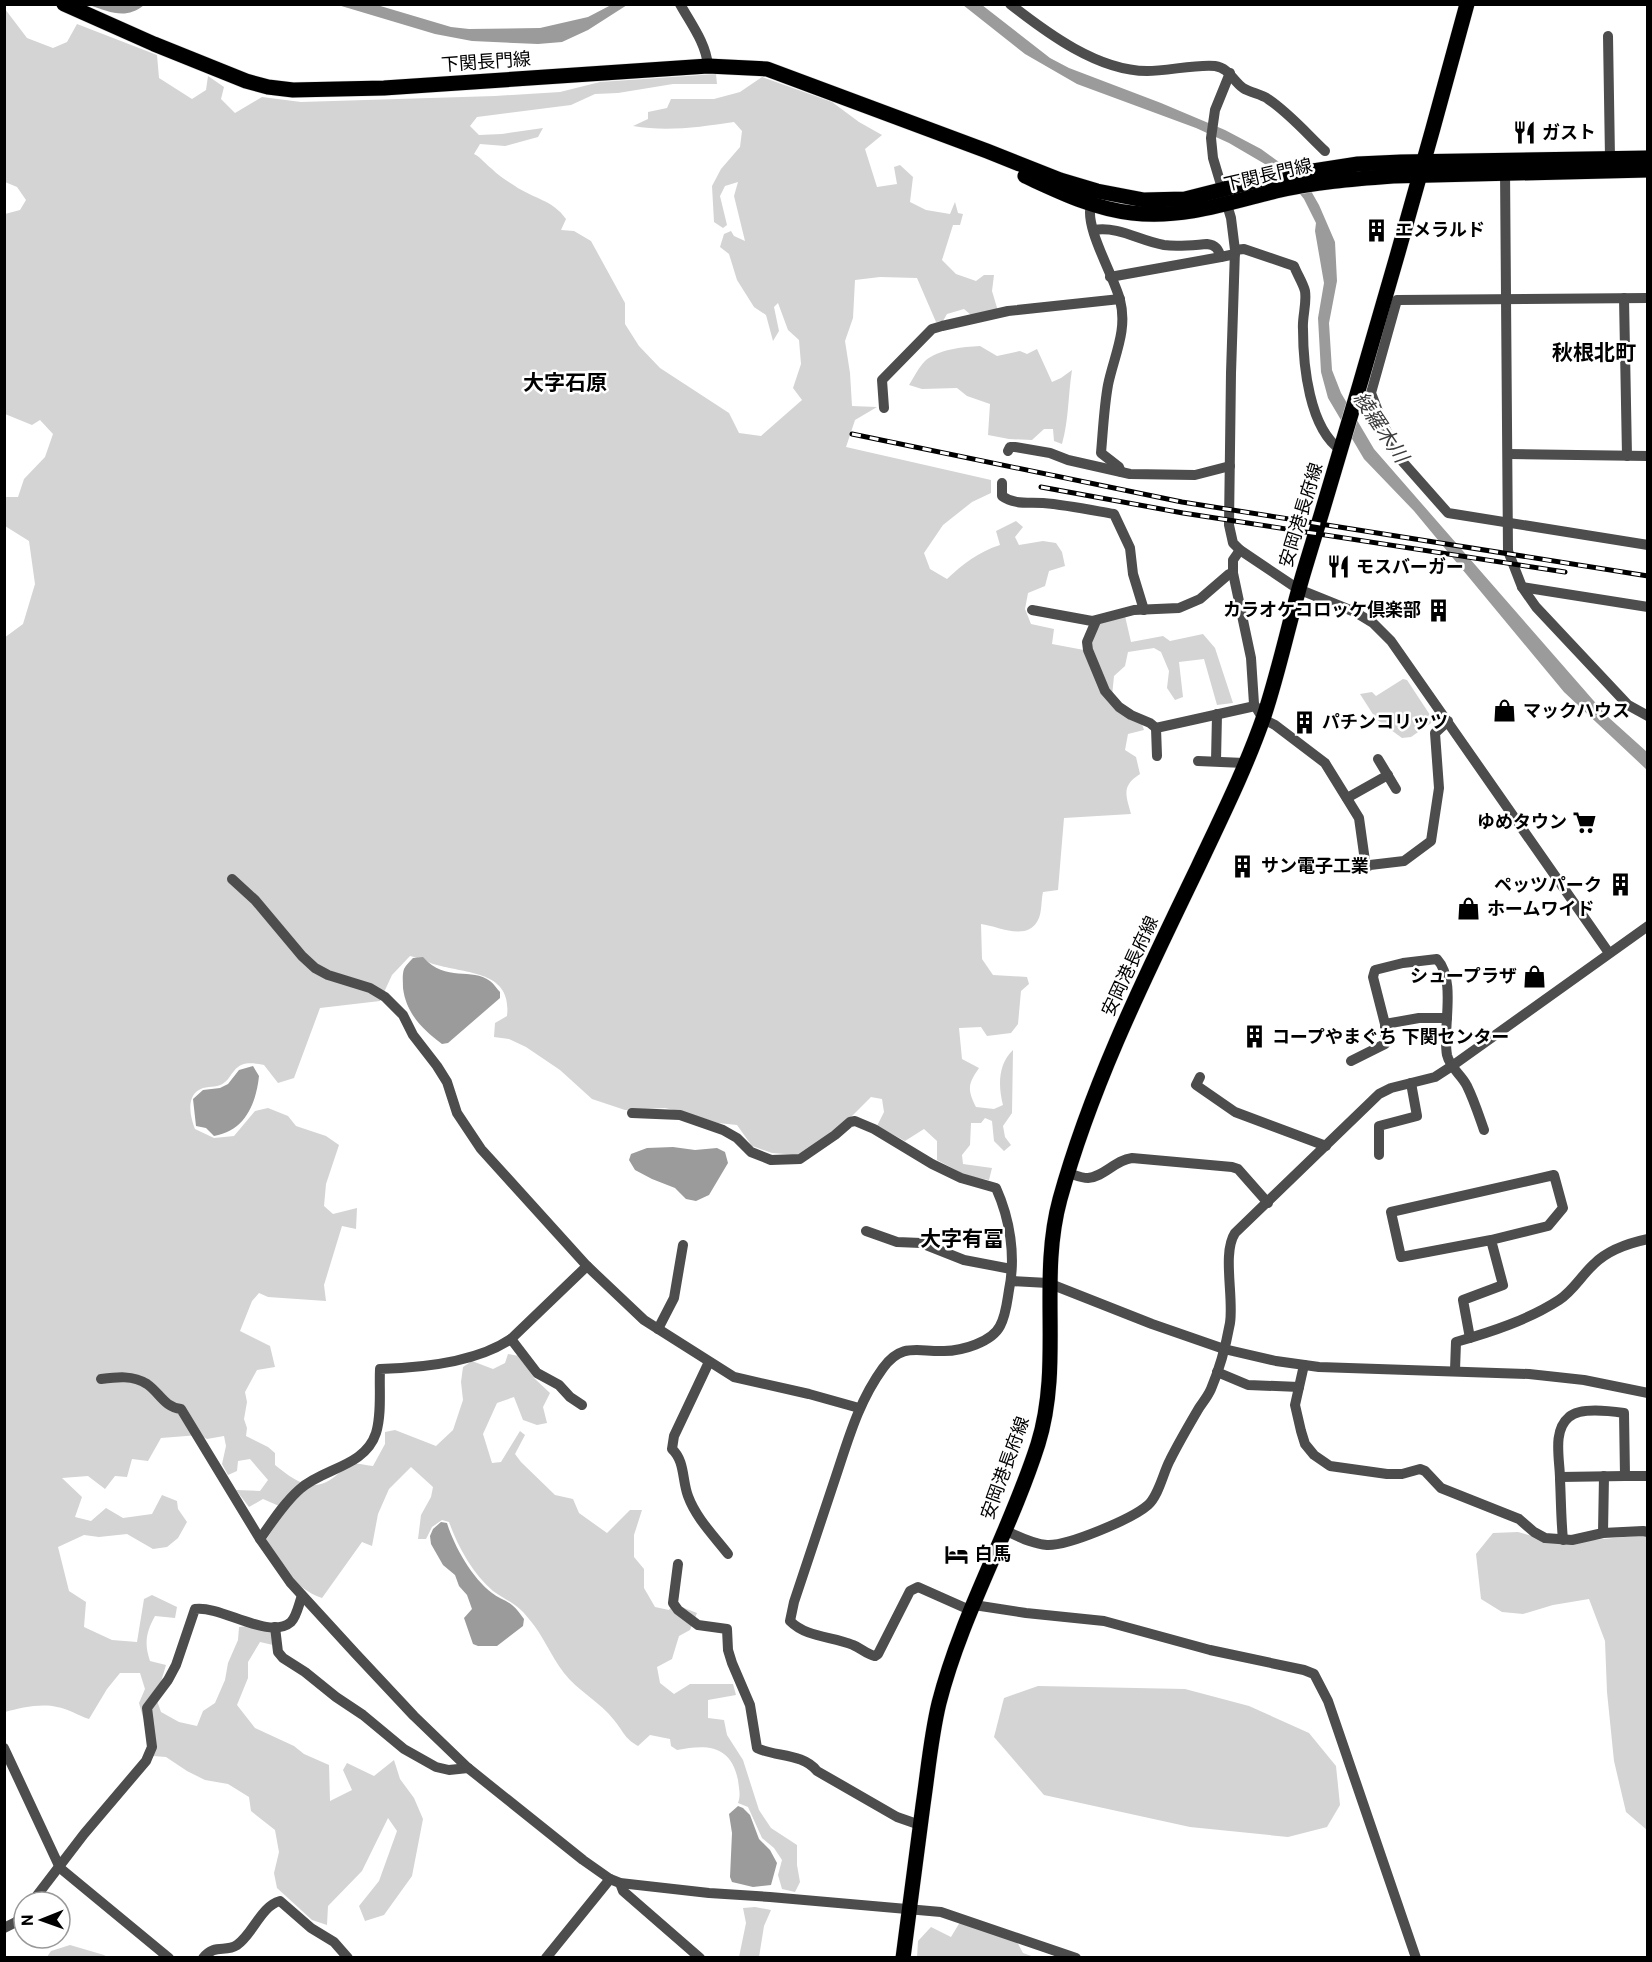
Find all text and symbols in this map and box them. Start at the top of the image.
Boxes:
street label: 下関長門線 [440,48,532,75]
restaurant icon: ガスト [1511,120,1537,146]
place label: ガスト [1542,122,1596,143]
street label: 下関長門線 [1222,154,1314,195]
building icon: エメラルド [1364,217,1390,243]
place label: エメラルド [1395,219,1485,240]
district label: 秋根北町 [1552,341,1636,365]
district label: 大字石原 [523,371,607,395]
water label: 綾羅木川 [1349,387,1414,469]
street label: 安岡港長府線 [1275,460,1326,570]
restaurant icon: モスバーガー [1325,554,1351,580]
place label: モスバーガー [1356,556,1464,577]
building icon: カラオケコロッケ倶楽部 [1426,597,1452,623]
place label: カラオケコロッケ倶楽部 [1223,599,1421,620]
shop icon: マックハウス [1492,698,1518,724]
place label: マックハウス [1523,700,1630,721]
building icon: パチンコリッツ [1291,709,1317,735]
place label: パチンコリッツ [1322,711,1448,732]
supermarket icon: ゆめタウン [1572,809,1598,835]
place label: ゆめタウン [1477,811,1567,832]
building icon: サン電子工業 [1230,853,1256,879]
place label: サン電子工業 [1261,855,1369,876]
building icon: ペッツパーク [1607,872,1633,898]
place label: ペッツパーク [1494,874,1602,895]
shop icon: ホームワイド [1456,896,1482,922]
place label: ホームワイド [1487,898,1594,919]
street label: 安岡港長府線 [1097,912,1162,1019]
shop icon: シュープラザ [1522,963,1548,989]
place label: シュープラザ [1410,965,1517,986]
building icon: コープやまぐち 下関センター [1241,1024,1267,1050]
place label: コープやまぐち 下関センター [1272,1026,1509,1047]
district label: 大字有冨 [920,1227,1004,1251]
street label: 安岡港長府線 [976,1413,1033,1522]
hotel icon: 白馬 [944,1541,970,1567]
place label: 白馬 [975,1543,1011,1564]
north arrow [12,1890,72,1950]
text: N [18,1914,37,1926]

